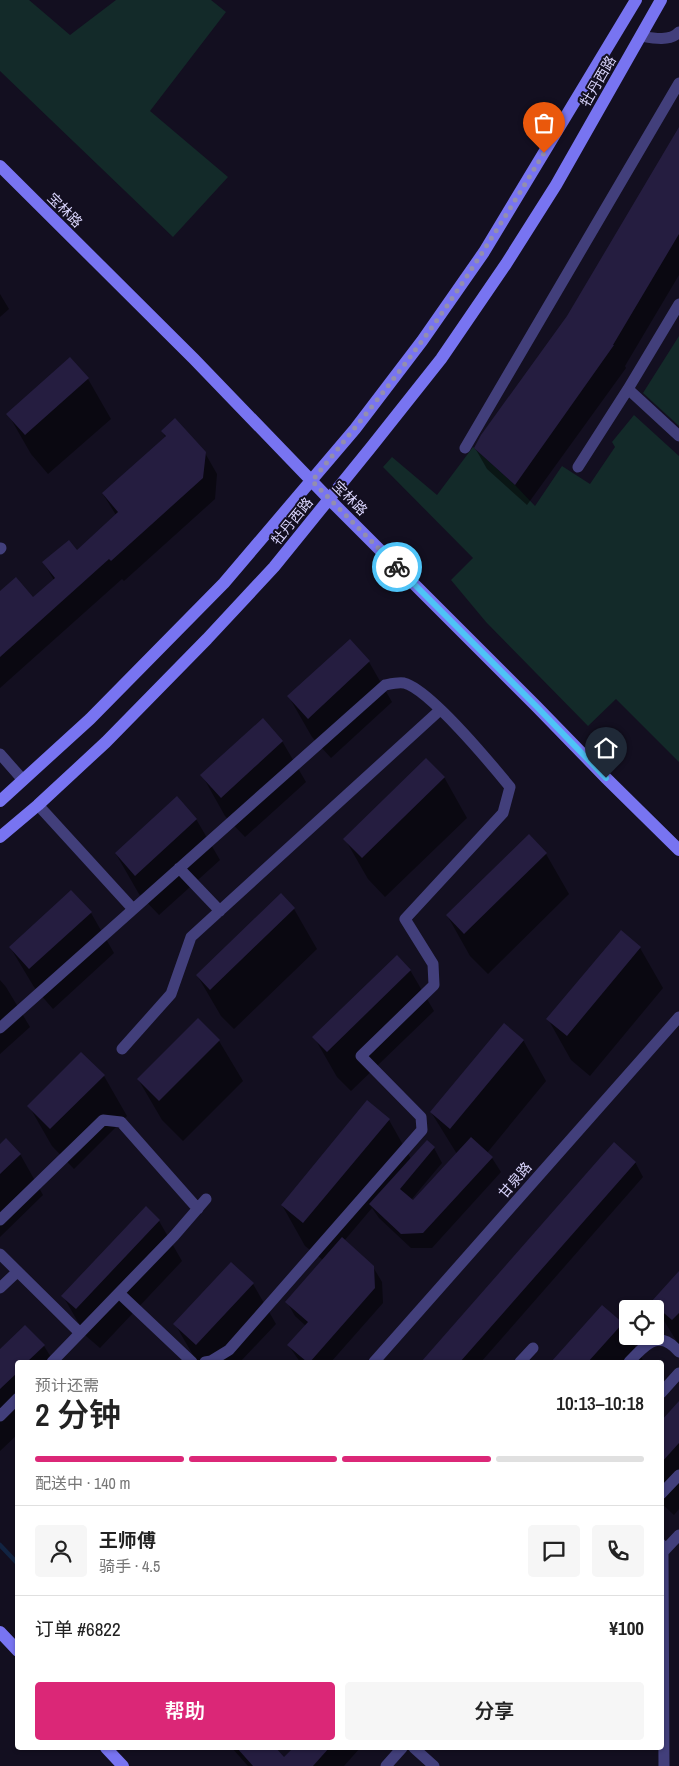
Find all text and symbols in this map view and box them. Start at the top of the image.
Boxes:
street label: 牡丹西路 [576,52,620,110]
pin [523,102,565,153]
icon: bag [530,109,558,137]
street label: 宝林路 [44,189,86,231]
street label: 宝林路 [329,477,371,519]
street label: 牡丹西路 [267,494,317,548]
courier [372,542,422,592]
icon: bike [383,553,411,581]
pin [585,727,627,778]
icon: home [592,734,620,762]
street label: 甘泉路 [494,1158,536,1202]
map controls [619,1300,664,1345]
button: locate [619,1300,664,1345]
text: 预计还需 [35,1374,99,1396]
text: 10:13–10:18 [556,1390,644,1416]
text: 2 分钟 [35,1393,121,1436]
text: 配送中 · 140 m [35,1472,130,1494]
button: person [35,1525,87,1577]
button: chat [528,1525,580,1577]
button: phone [592,1525,644,1577]
text: 王师傅 [99,1527,156,1553]
text: 骑手 · 4.5 [99,1555,160,1577]
text: ¥100 [609,1615,644,1641]
text: 订单 #6822 [35,1616,121,1642]
button: 帮助 [35,1682,335,1740]
button: 分享 [345,1682,644,1740]

